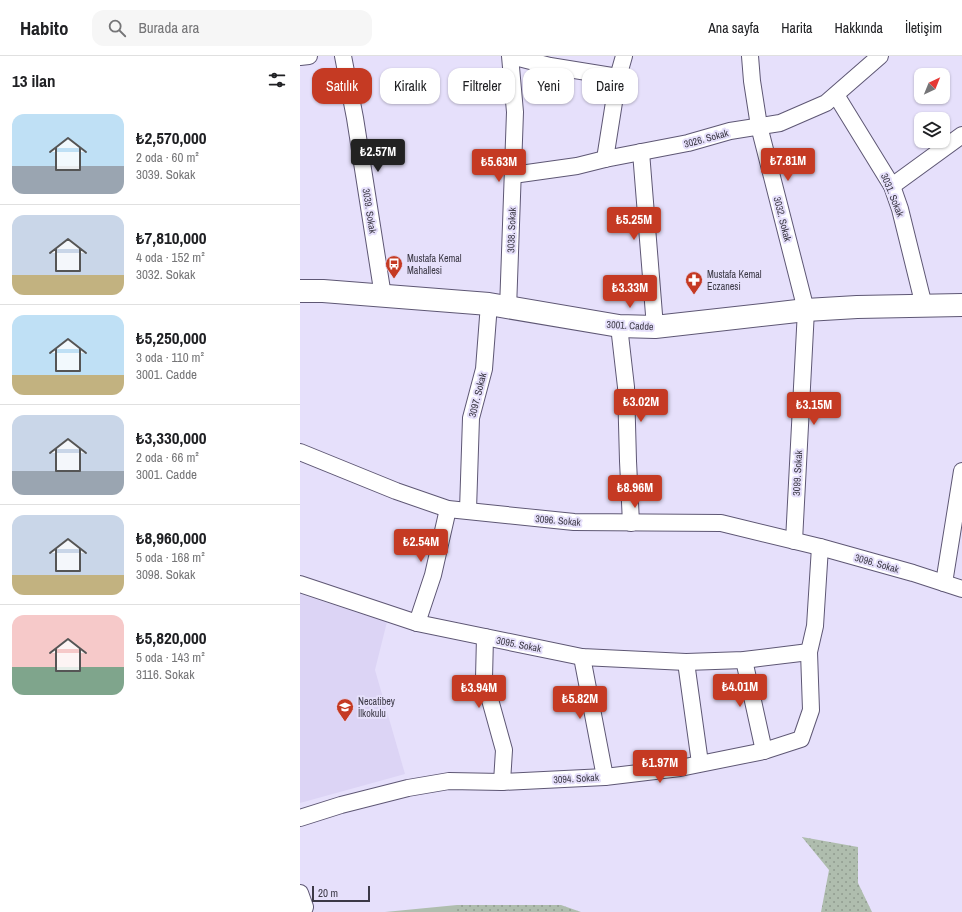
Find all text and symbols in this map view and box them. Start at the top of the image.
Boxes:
search box [92,10,372,46]
text: Habito [20,15,68,41]
icon: search [106,17,128,39]
text: Burada ara [138,17,199,38]
text: Ana sayfa [708,19,759,37]
text: Harita [781,19,812,37]
text: Hakkında [834,19,883,37]
text: İletişim [905,19,942,37]
chip: Satılık [312,68,372,104]
chip: Kiralık [380,68,440,104]
chip: Filtreler [448,68,515,104]
chip: Yeni [523,68,574,104]
chip: Daire [582,68,638,104]
north arrow [914,68,950,104]
map controls [914,68,950,148]
text: 13 ilan [12,69,55,92]
icon: filters [266,69,288,91]
button: layers [914,112,950,148]
text: ₺2,570,000 [136,126,207,149]
street label: 3026. Sokak [682,126,731,151]
icon: home [44,130,92,178]
pin: ₺2.57M [345,139,411,173]
text: ₺2.57M [360,143,396,160]
pin: ₺7.81M [755,148,821,182]
text: 2 oda · 60 m² [136,149,199,166]
pin: ₺5.63M [466,149,532,183]
text: ₺7.81M [770,152,806,169]
text: ₺5.63M [481,153,517,170]
text: 3039. Sokak [136,166,195,183]
street label: 3031. Sokak [878,172,907,220]
street label: 3039. Sokak [360,188,380,235]
street label: 3032. Sokak [771,195,795,244]
street label: 3038. Sokak [504,206,519,253]
pin: ₺5.25M [601,207,667,241]
text: ₺5.25M [616,211,652,228]
text: ₺7,810,000 [136,226,207,249]
icon: home [44,231,92,279]
text: 4 oda · 152 m² [136,249,205,266]
place label: Mustafa Kemal Mahallesi [407,252,462,277]
bus stop icon: Mustafa Kemal Mahallesi [384,254,404,279]
text: 3032. Sokak [136,266,195,283]
place label: Mustafa Kemal Eczanesi [707,268,762,293]
pharmacy icon: Mustafa Kemal Eczanesi [684,270,704,295]
pin: ₺3.33M [597,275,663,309]
text: ₺3.33M [612,279,648,296]
street label: 3001. Cadde [606,318,654,333]
text: ₺5,250,000 [136,326,207,349]
icon: home [44,331,92,379]
text: 3 oda · 110 m² [136,349,204,366]
text: 3001. Cadde [136,366,197,383]
street label: 3097. Sokak [466,371,490,419]
pin: ₺3.02M [608,389,674,423]
pin: ₺3.15M [781,392,847,426]
text: ₺3.02M [623,393,659,410]
text: ₺3.15M [796,396,832,413]
text: ₺3,330,000 [136,426,207,449]
icon: home [44,431,92,479]
text: 2 oda · 66 m² [136,449,199,466]
street label: 3099. Sokak [790,449,805,496]
text: 3001. Cadde [136,466,197,483]
pin: ₺8.96M [602,475,668,509]
text: ₺8.96M [617,479,653,496]
street label: 3096. Sokak [535,512,582,529]
text: ₺8,960,000 [136,526,207,549]
pin: ₺2.54M [388,529,454,563]
icon: home [44,531,92,579]
text: ₺2.54M [403,533,439,550]
text: 5 oda · 168 m² [136,549,205,566]
street label: 3096. Sokak [853,551,901,576]
text: 3098. Sokak [136,566,195,583]
text: ₺5,820,000 [136,626,207,649]
icon: home [44,631,92,679]
street label: 3095. Sokak [495,634,543,655]
text: 5 oda · 143 m² [136,649,205,666]
text: 3116. Sokak [136,666,195,683]
pin: ₺4.01M [707,674,773,708]
pin: ₺3.94M [446,675,512,709]
text: ₺4.01M [722,678,758,695]
text: ₺3.94M [461,679,497,696]
pin: ₺5.82M [547,686,613,720]
text: ₺5.82M [562,690,598,707]
place label: Necatibey İlkokulu [358,695,396,720]
school or university icon: Necatibey İlkokulu [335,697,355,722]
pin: ₺1.97M [627,750,693,784]
text: ₺1.97M [642,754,678,771]
street label: 3094. Sokak [553,771,600,786]
scale bar [312,884,370,903]
text: 20 m [318,886,338,900]

